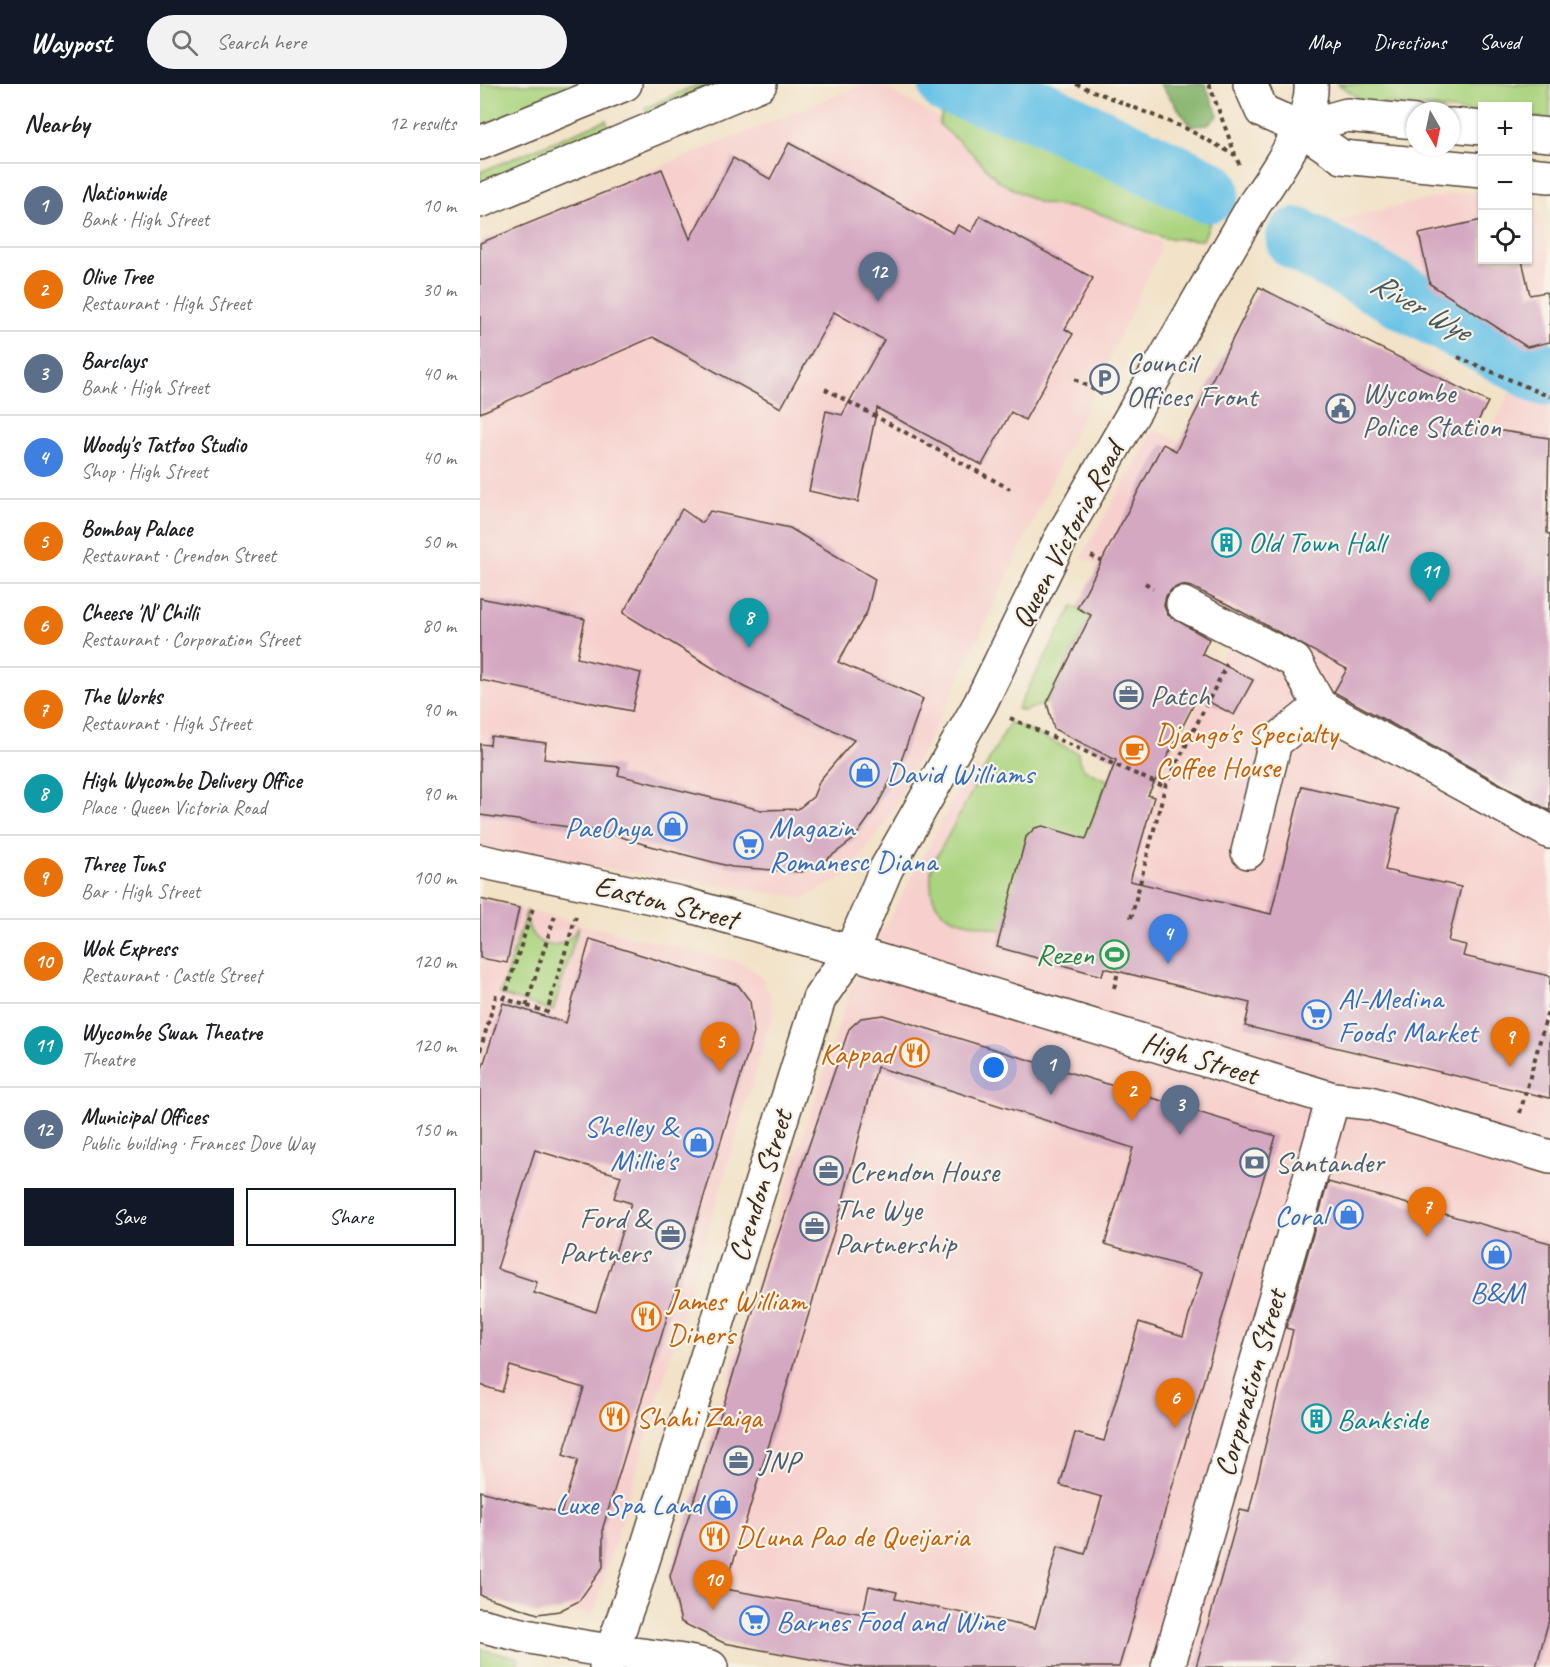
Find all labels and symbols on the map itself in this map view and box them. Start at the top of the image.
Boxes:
north arrow [1406,102,1460,156]
pin: 12 [858,252,898,302]
water label: River Wye [1364,262,1482,353]
place label: Council Offices Front [1126,343,1260,415]
parking icon: Council Offices Front [1089,363,1121,395]
place label: Wycombe Police Station [1362,373,1502,445]
public building icon: Wycombe Police Station [1325,393,1357,425]
street label: Queen Victoria Road [1002,432,1134,634]
place label: Old Town Hall [1248,523,1390,561]
building icon: Old Town Hall [1211,526,1243,558]
pin: 11 [1410,552,1450,602]
pin: 8 [730,598,768,648]
place label: Patch [1150,676,1210,714]
office icon: Patch [1113,679,1145,711]
place label: Django's Specialty Coffee House [1155,714,1340,786]
cafe icon: Django's Specialty Coffee House [1118,734,1150,766]
place label: David Williams [886,754,1037,792]
shop icon: David Williams [849,757,881,789]
place label: PaeOnya [565,808,654,846]
place label: Magazin Romanesc Diana [769,808,940,880]
shop icon: PaeOnya [656,811,688,843]
supermarket icon: Magazin Romanesc Diana [732,828,764,860]
street label: Easton Street [591,866,745,939]
pin: 4 [1148,914,1188,964]
place label: Rezen [1036,935,1094,973]
sports icon: Rezen [1099,938,1131,970]
place label: Al-Medina Foods Market [1338,979,1480,1051]
supermarket icon: Al-Medina Foods Market [1301,999,1333,1031]
pin: 9 [1490,1018,1530,1067]
pin: 5 [700,1022,740,1072]
street label: High Street [1138,1022,1265,1094]
place label: Kappad [820,1034,897,1072]
restaurant icon: Kappad [898,1037,930,1069]
pin: 1 [1032,1046,1070,1095]
your location [979,1053,1008,1082]
pin: 2 [1112,1072,1152,1121]
pin: 3 [1160,1086,1200,1135]
street label: Crendon Street [719,1103,802,1266]
place label: Shelley & Millie's [584,1107,680,1179]
shop icon: Shelley & Millie's [682,1127,714,1159]
place label: Santander [1275,1143,1386,1181]
bank icon: Santander [1238,1146,1270,1178]
place label: Crendon House [849,1152,1001,1190]
office icon: Crendon House [812,1155,844,1187]
pin: 7 [1408,1188,1446,1237]
place label: The Wye Partnership [835,1190,958,1262]
place label: Coral [1274,1196,1332,1234]
place label: Ford & Partners [559,1199,653,1271]
shop icon: Coral [1332,1199,1364,1231]
office icon: The Wye Partnership [798,1210,830,1242]
office icon: Ford & Partners [655,1219,687,1251]
shop icon: B&M [1481,1239,1513,1271]
place label: B&M [1470,1273,1526,1311]
place label: James William Diners [665,1281,808,1353]
street label: Corporation Street [1205,1282,1296,1481]
restaurant icon: James William Diners [630,1301,662,1333]
pin: 6 [1156,1378,1194,1428]
place label: Shahi Zaiqa [636,1398,764,1436]
place label: Bankside [1337,1400,1430,1438]
restaurant icon: Shahi Zaiqa [599,1401,631,1433]
building icon: Bankside [1300,1403,1332,1435]
place label: JNP [757,1442,803,1480]
office icon: JNP [722,1445,754,1477]
place label: Luxe Spa Land [555,1485,706,1523]
shop icon: Luxe Spa Land [707,1488,739,1520]
place label: DLuna Pao de Queijaria [735,1517,971,1555]
restaurant icon: DLuna Pao de Queijaria [698,1520,730,1552]
pin: 10 [694,1560,732,1610]
place label: Barnes Food and Wine [776,1602,1006,1640]
supermarket icon: Barnes Food and Wine [739,1605,771,1637]

